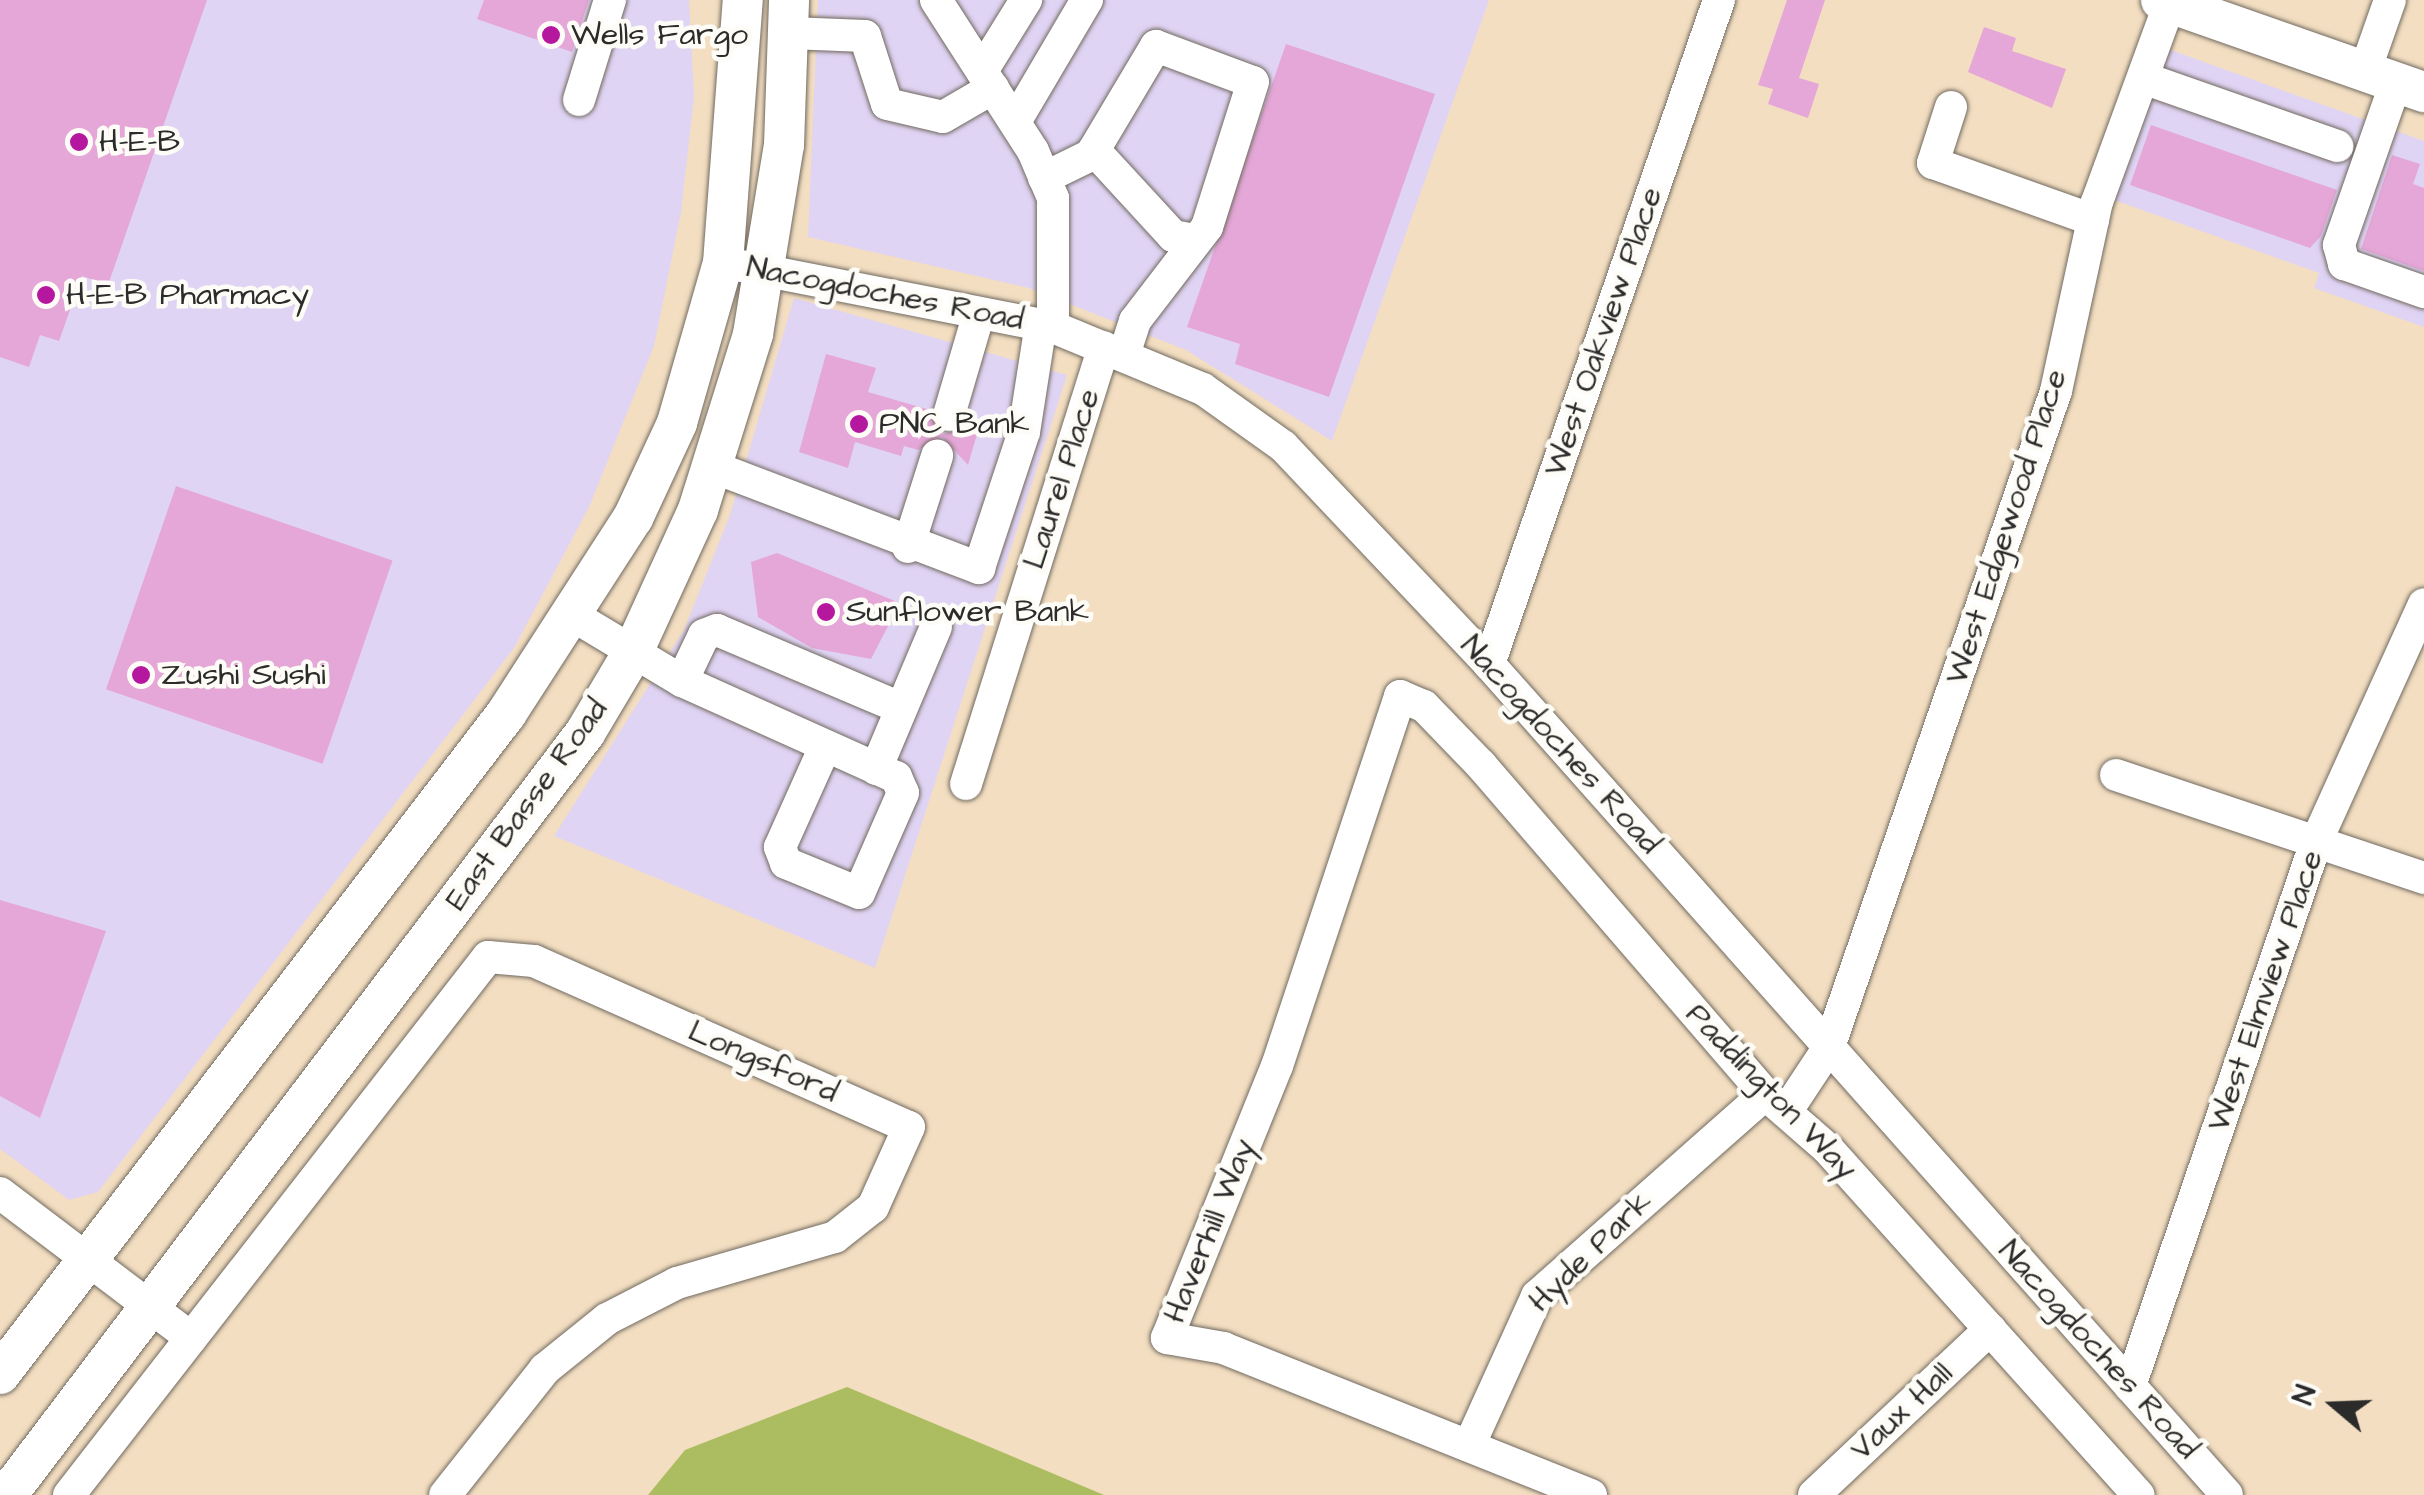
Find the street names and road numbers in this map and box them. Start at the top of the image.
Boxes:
street label: West Oakview Place [1536,182,1672,482]
street label: Nacogdoches Road [743,248,1027,340]
street label: West Edgewood Place [1938,365,2076,689]
street label: Laurel Place [1015,384,1109,574]
street label: Nacogdoches Road [1452,628,1668,862]
street label: East Basse Road [437,692,617,918]
street label: West Elmview Place [2200,845,2332,1137]
street label: Paddington Way [1677,996,1865,1188]
street label: Longsford [682,1012,844,1112]
street label: Haverhill Way [1156,1134,1264,1328]
street label: Hyde Park [1521,1183,1661,1321]
street label: Nacogdoches Road [1990,1233,2206,1467]
street label: Vaux Hall [1843,1355,1961,1469]

